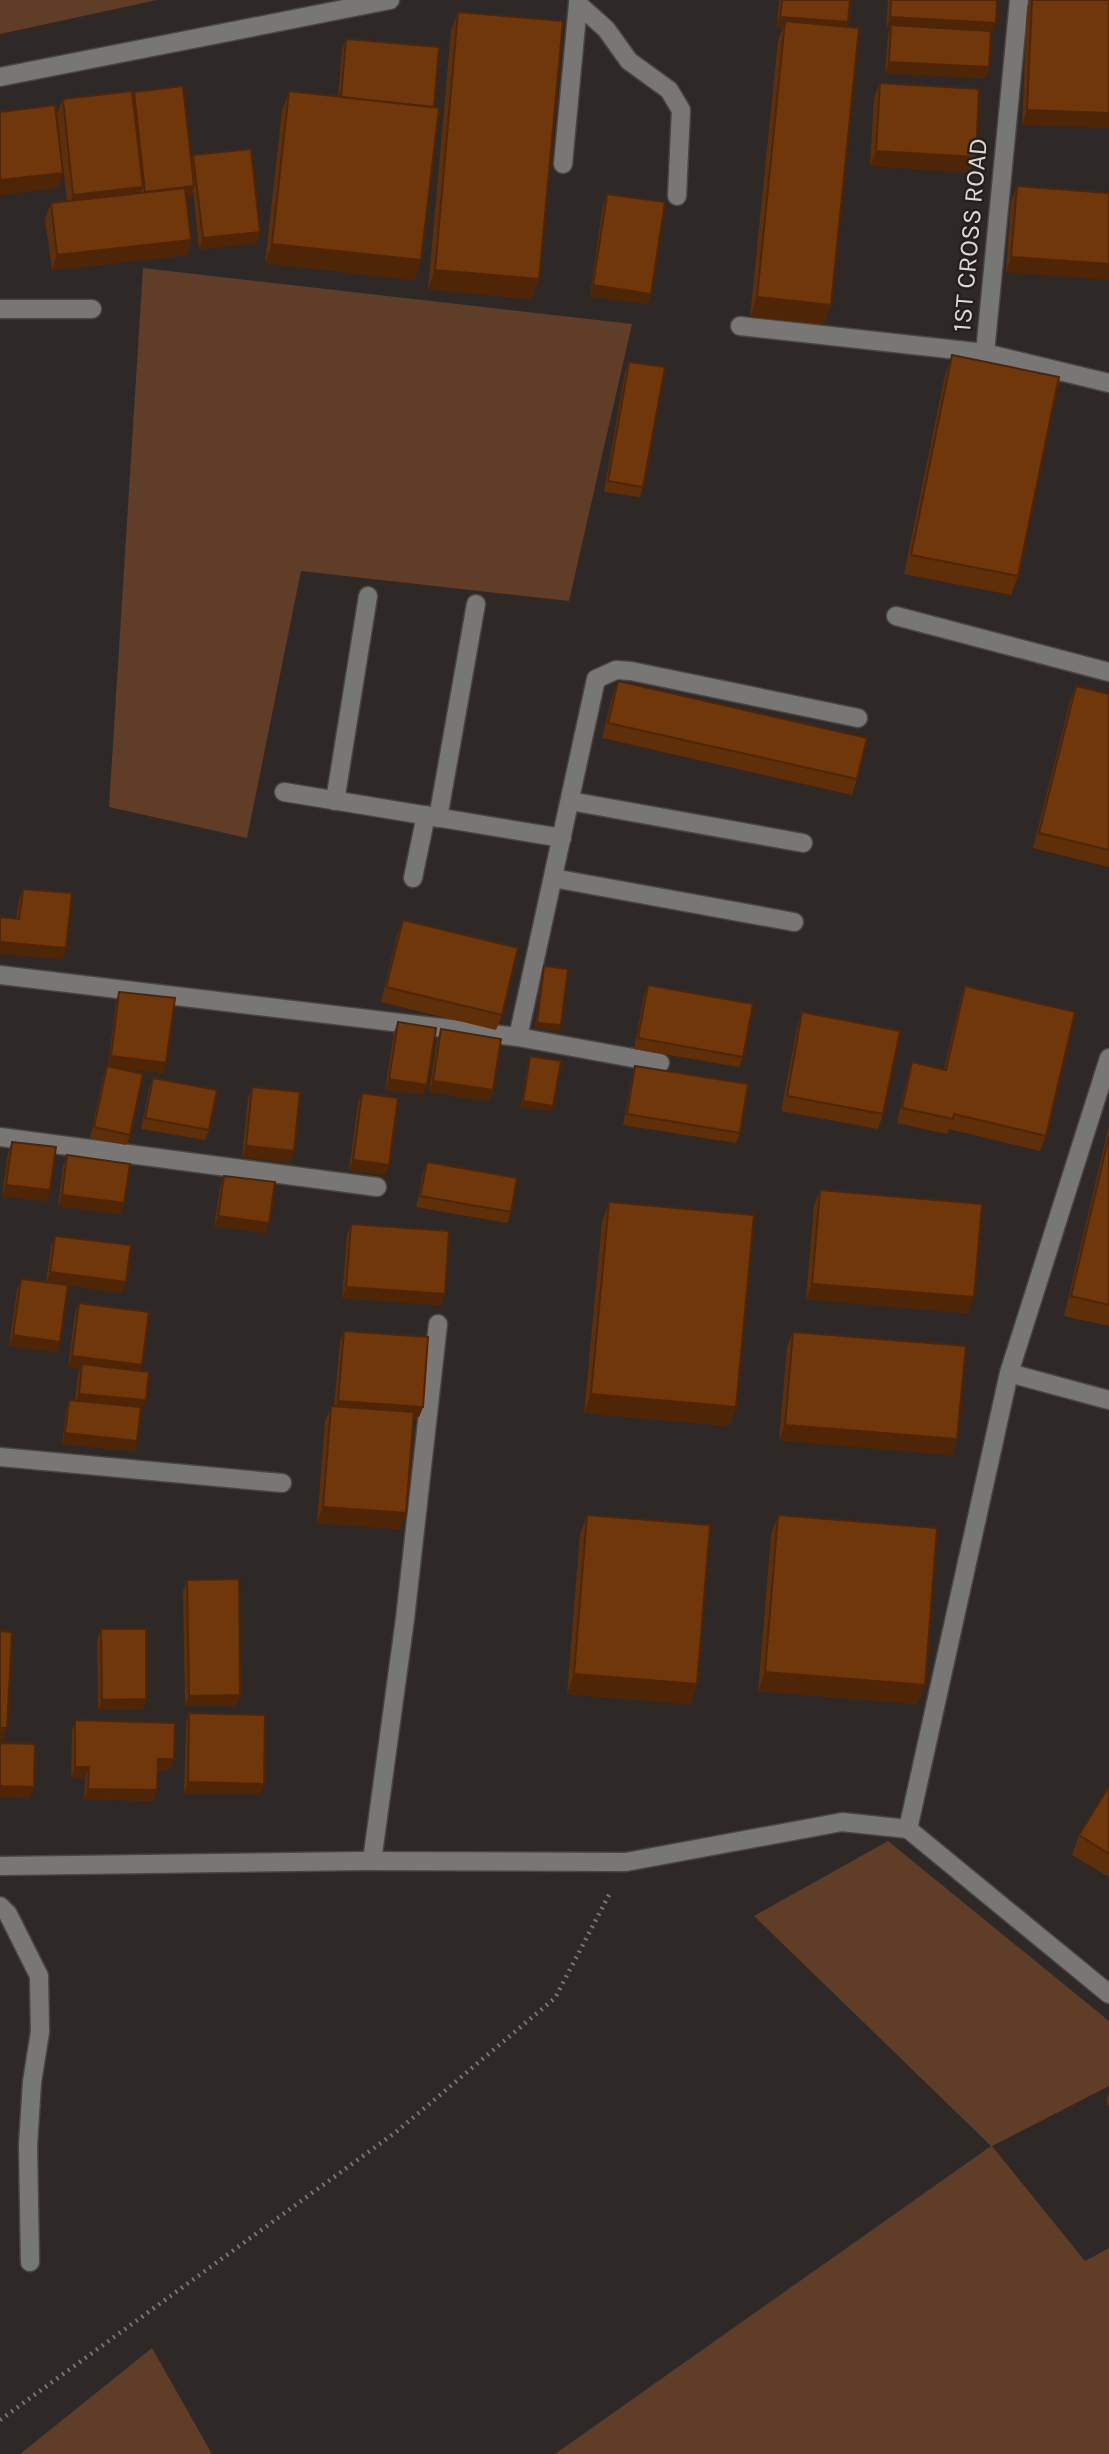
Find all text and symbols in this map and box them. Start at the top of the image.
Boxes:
street label: 1ST CROSS ROAD [946,137,994,333]

